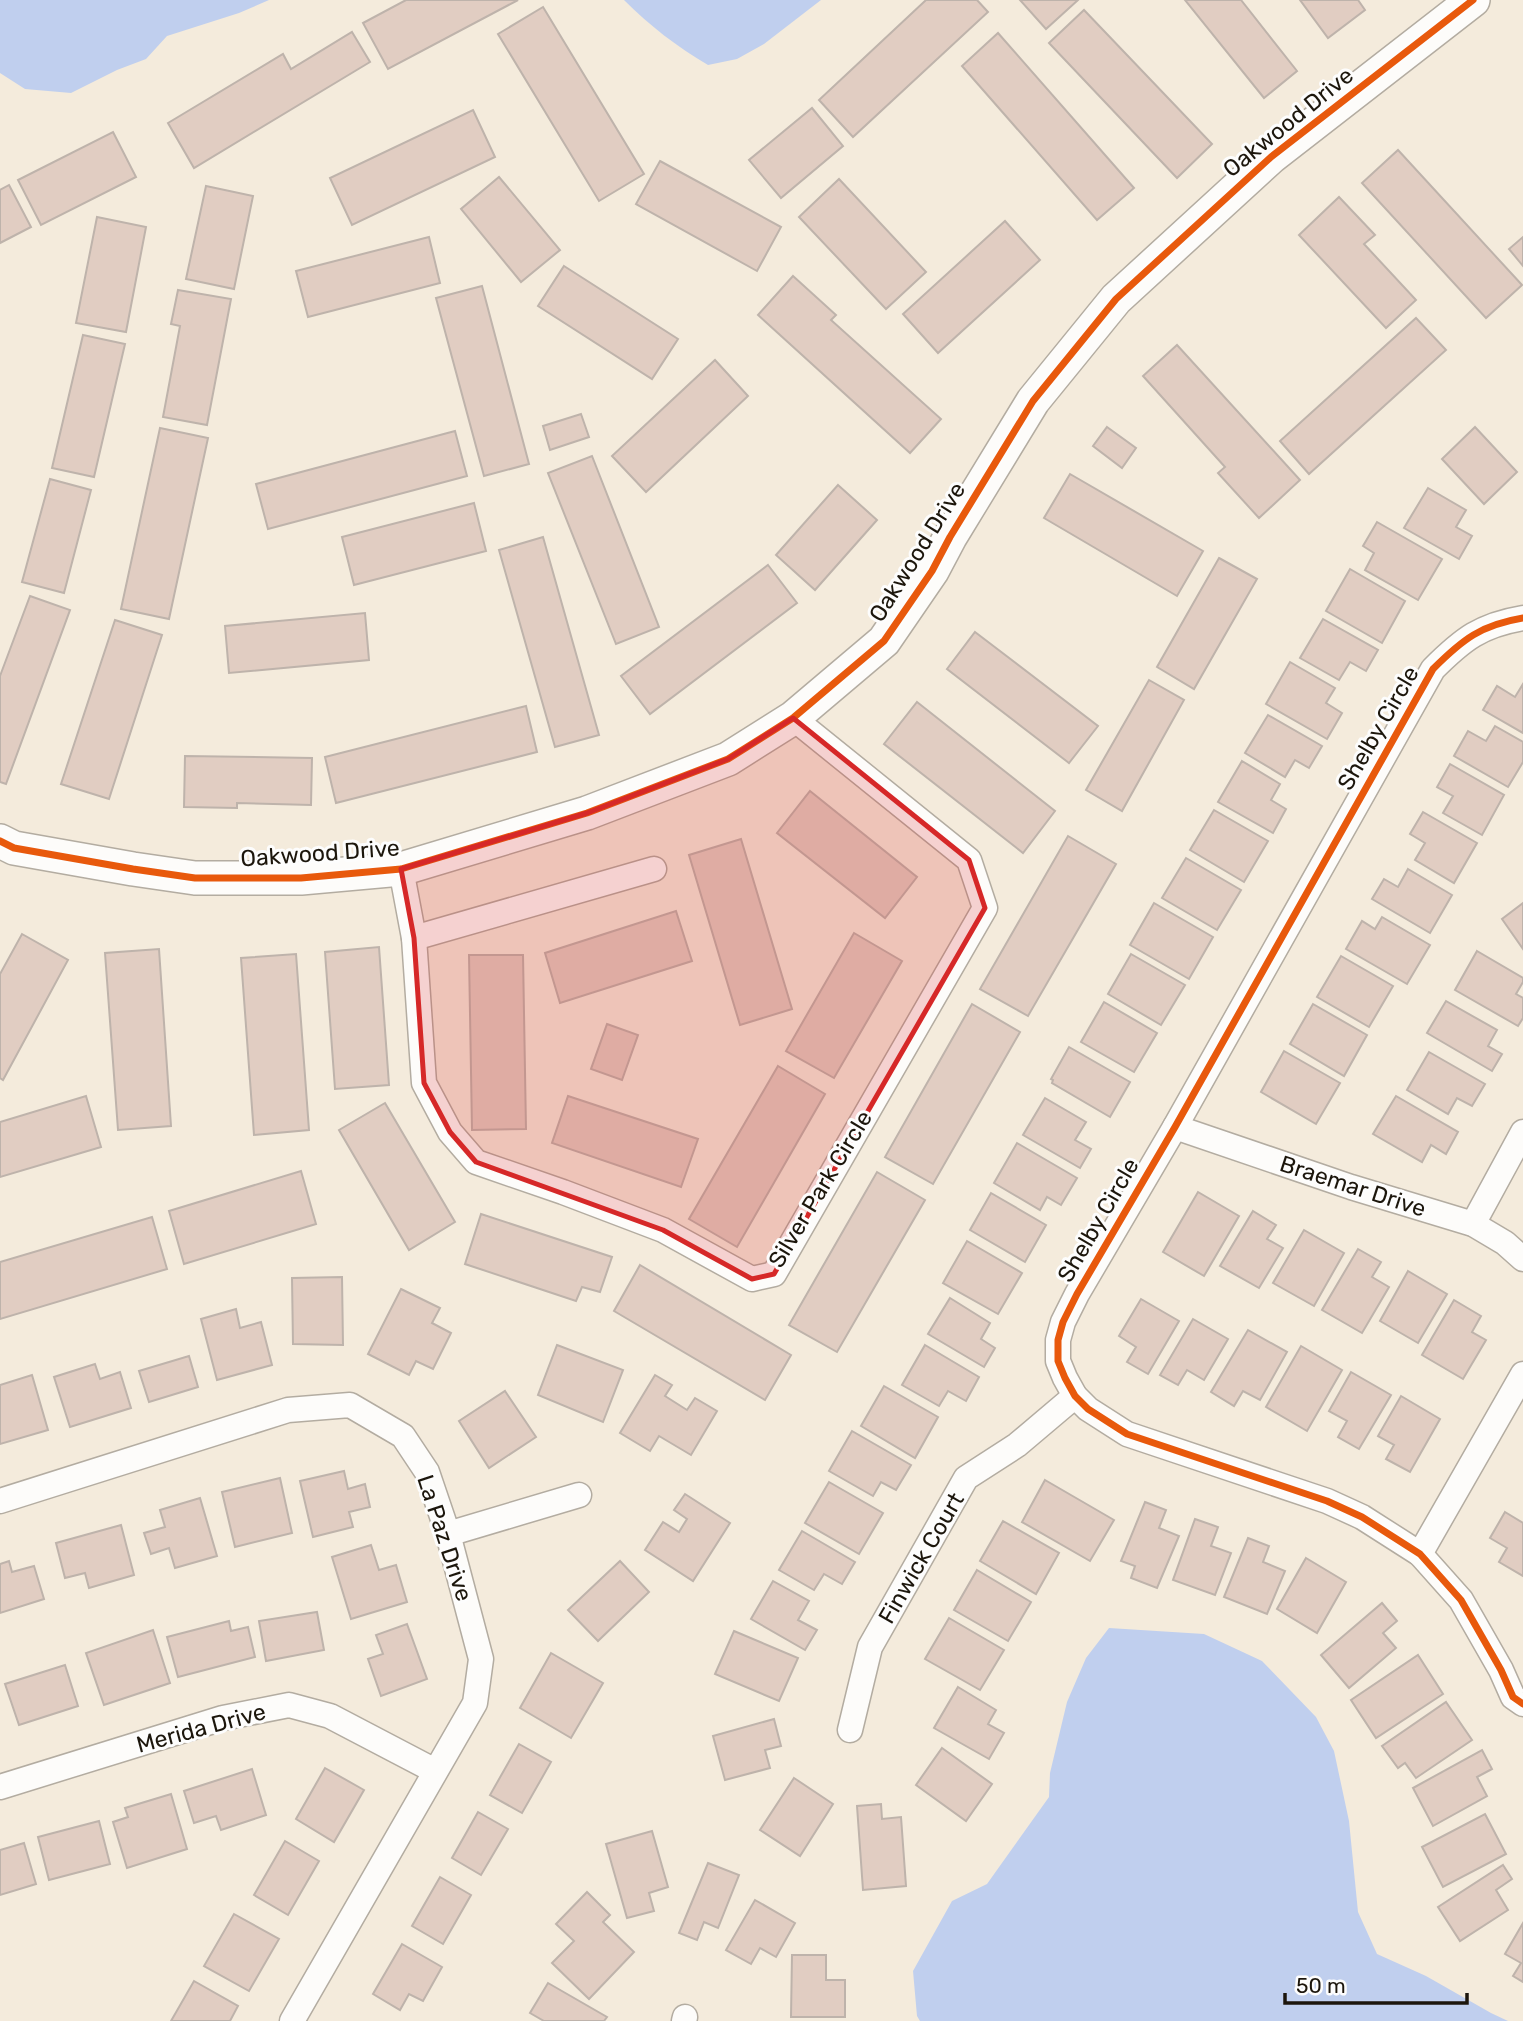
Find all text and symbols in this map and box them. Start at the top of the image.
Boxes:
street label: Oakwood Drive [1217,61,1359,183]
street label: Oakwood Drive [863,477,971,627]
street label: Shelby Circle [1331,661,1425,795]
street label: Oakwood Drive [240,833,400,873]
street label: Silver Park Circle [762,1105,878,1273]
street label: Braemar Drive [1276,1149,1430,1223]
street label: Shelby Circle [1051,1153,1145,1287]
street label: La Paz Drive [411,1471,479,1605]
street label: Finwick Court [872,1487,970,1629]
street label: Merida Drive [133,1697,269,1759]
scale bar [1285,1962,1467,2006]
text: 50 m [1296,1973,1346,1998]

